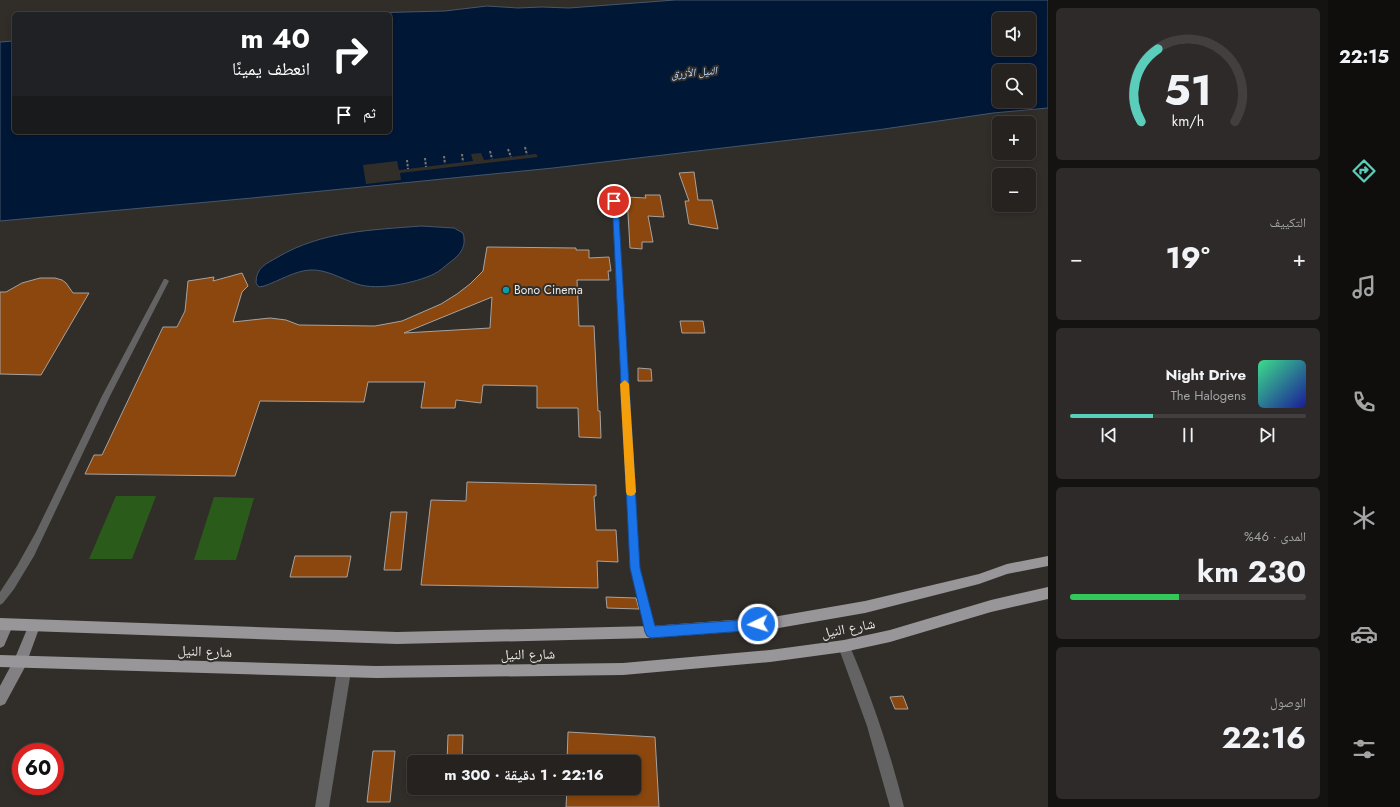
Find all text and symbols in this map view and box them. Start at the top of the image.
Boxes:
map controls [992,12,1036,212]
button: sound [992,12,1036,56]
text: 40 m [241,18,310,59]
icon: right [324,28,376,80]
text: 22:15 [1339,44,1389,70]
text: انعطف يمينًا [232,56,310,82]
text: 51 [1164,60,1212,121]
water label: النيل الأزرق [670,62,719,82]
button: search [992,64,1036,108]
text: ثم [363,102,376,124]
icon: arrive [333,104,355,126]
text: km/h [1172,110,1204,130]
button: + [992,116,1036,160]
icon: directions [1350,157,1378,185]
button: − [992,168,1036,212]
pin [597,184,631,218]
icon: arrive [603,190,625,212]
text: التكييف [1270,213,1306,232]
text: 19° [1166,236,1210,279]
text: − [1070,242,1083,274]
text: + [1292,242,1306,274]
icon: music [1350,273,1378,301]
place label: Bono Cinema [514,281,583,299]
marker: Bono Cinema [501,285,511,295]
text: Night Drive [1165,364,1246,386]
text: The Halogens [1171,386,1246,405]
icon: phone [1350,388,1378,416]
icon: previous [1098,424,1120,446]
icon: pause [1177,424,1199,446]
icon: next [1256,424,1278,446]
icon: climate [1350,504,1378,532]
text: المدى · 46% [1244,527,1306,546]
text: 230 km [1197,550,1306,593]
position arrow [737,603,779,645]
street label: شارع النيل [819,613,877,643]
icon: car [1350,620,1378,648]
street label: شارع النيل [177,640,233,662]
street label: شارع النيل [501,644,555,664]
text: الوصول [1270,693,1306,712]
text: 22:16 [1222,716,1306,759]
icon: filters [1350,735,1378,763]
speed limit sign: 60 [12,743,64,795]
text: 22:16 · 1 دقيقة · 300 m [444,764,604,786]

